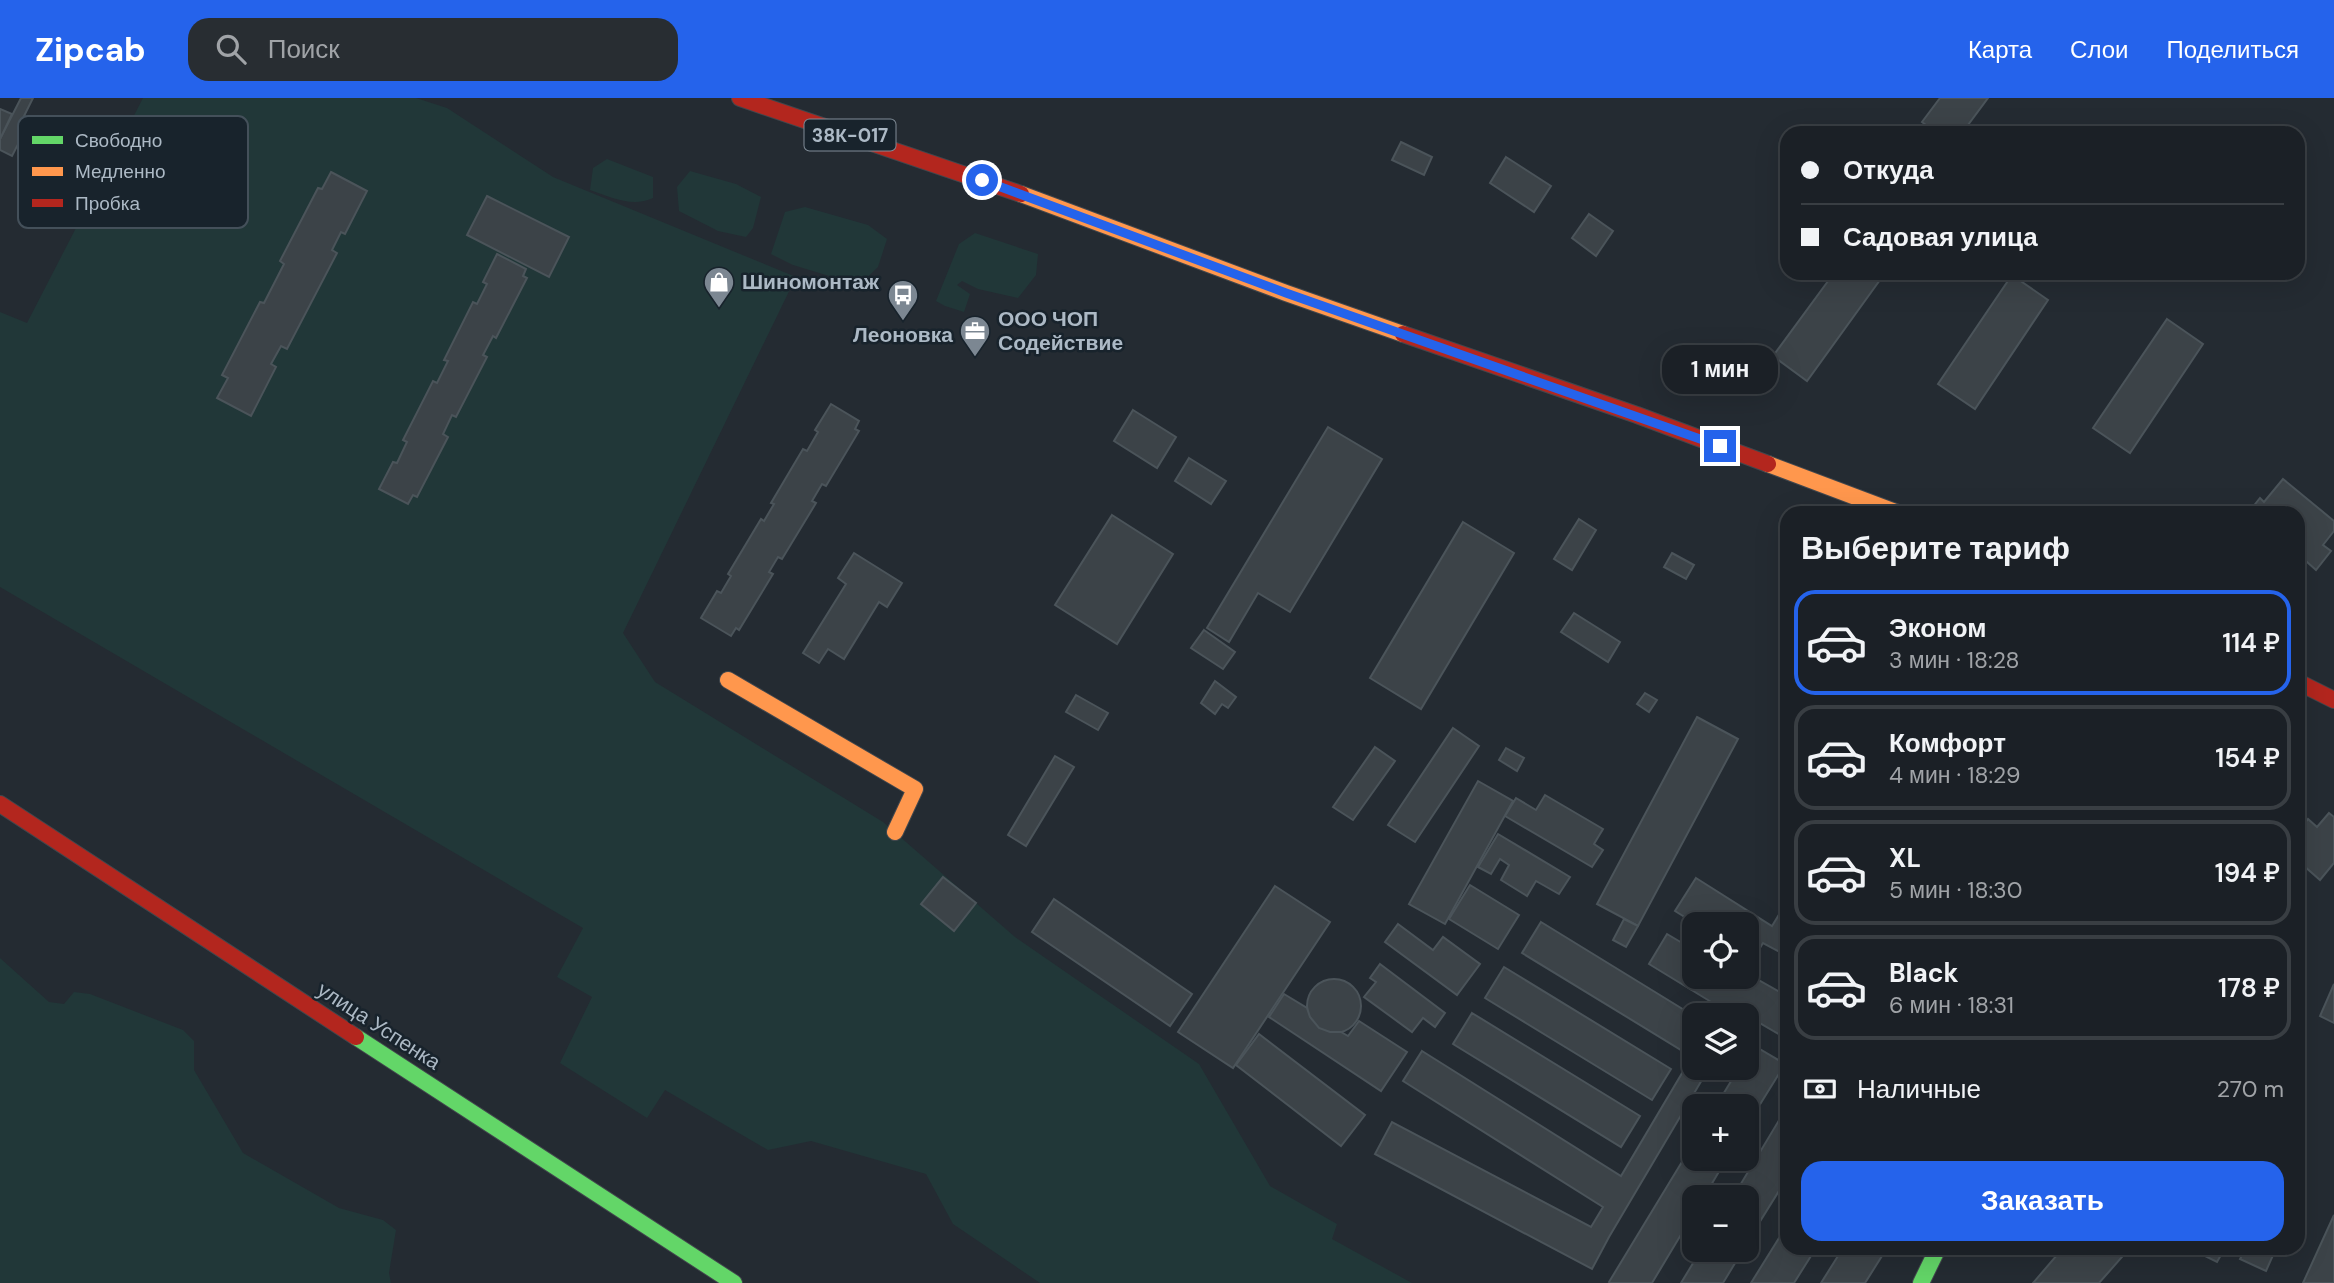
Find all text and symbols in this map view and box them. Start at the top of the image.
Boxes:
search box [188,18,678,81]
text: Zipcab [35,28,146,71]
icon: search [212,30,250,68]
text: Поиск [268,32,340,66]
text: Карта [1968,34,2032,65]
text: Слои [2070,34,2128,65]
text: Поделиться [2166,34,2299,65]
legend [18,116,248,228]
road number: 38К-017 [804,120,896,150]
text: Свободно [75,128,162,153]
text: Откуда [1843,153,1934,187]
text: Медленно [75,159,165,184]
route start [966,164,998,196]
text: Пробка [75,191,140,216]
text: Садовая улица [1843,220,2038,254]
shop icon: Шиномонтаж [702,265,736,309]
place label: Шиномонтаж [742,268,880,296]
bus stop icon: Леоновка [886,278,920,322]
place label: ООО ЧОП Содействие [998,305,1123,357]
office icon: ООО ЧОП Содействие [958,314,992,358]
place label: Леоновка [853,321,953,349]
callout: 1 мин [1662,344,1778,394]
text: 1 мин [1691,354,1749,384]
route end [1704,430,1736,462]
text: Выберите тариф [1801,527,2070,569]
icon: car [1805,611,1868,674]
text: Эконом [1889,611,1987,645]
text: 114 ₽ [2222,626,2280,660]
text: 3 мин · 18:28 [1889,645,2020,675]
icon: car [1805,726,1868,789]
text: Комфорт [1889,726,2006,760]
text: 154 ₽ [2215,741,2280,775]
text: 4 мин · 18:29 [1889,760,2021,790]
icon: car [1805,841,1868,904]
text: XL [1889,841,1921,875]
text: 194 ₽ [2215,856,2280,890]
text: 5 мин · 18:30 [1889,875,2022,905]
map controls [1682,912,1759,1262]
button: locate [1682,912,1759,989]
icon: car [1805,956,1868,1019]
text: Black [1889,956,1959,990]
text: 178 ₽ [2218,971,2280,1005]
street label: улица Успенка [312,976,446,1077]
text: 6 мин · 18:31 [1889,990,2014,1020]
button: layers [1682,1003,1759,1080]
icon: cash [1801,1070,1839,1108]
text: Наличные [1857,1072,1981,1106]
text: 270 m [2217,1074,2284,1104]
button: + [1682,1094,1759,1171]
button: Заказать [1801,1161,2284,1241]
button: − [1682,1185,1759,1262]

